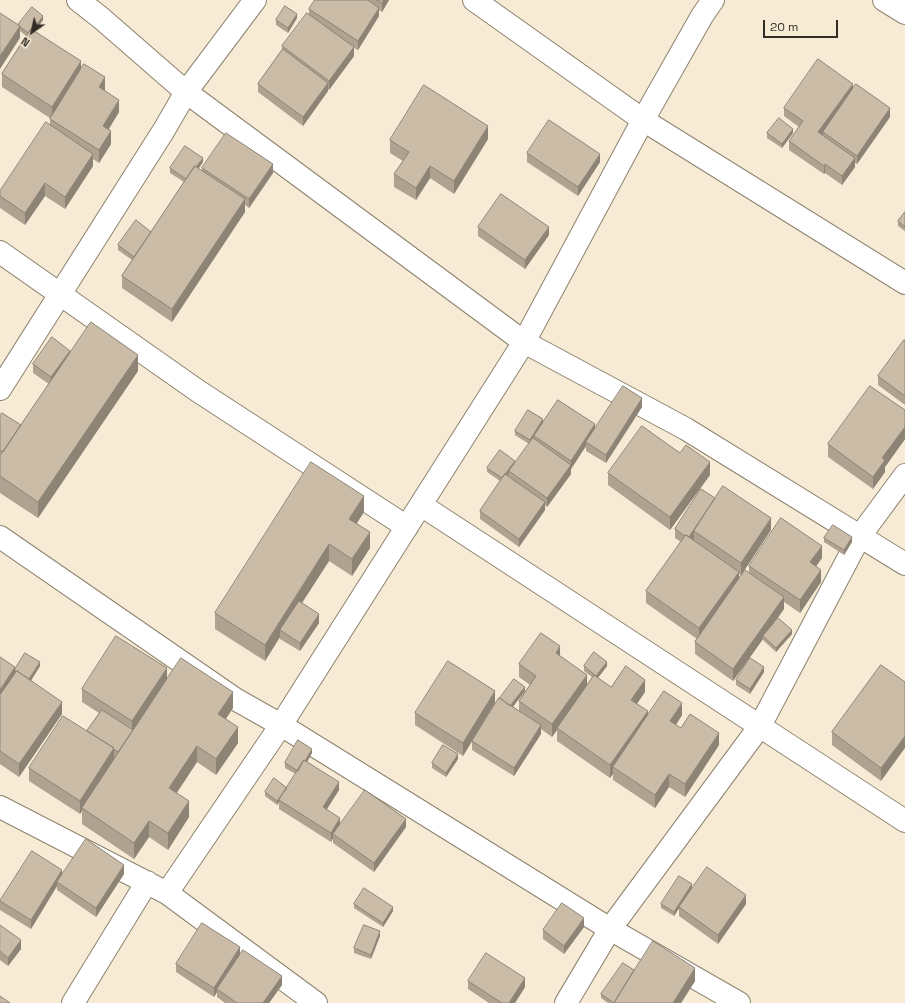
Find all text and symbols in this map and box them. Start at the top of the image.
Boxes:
north arrow [12,12,52,52]
scale bar [765,12,840,38]
text: 20 m [770,19,798,35]
text: N [18,34,32,50]

